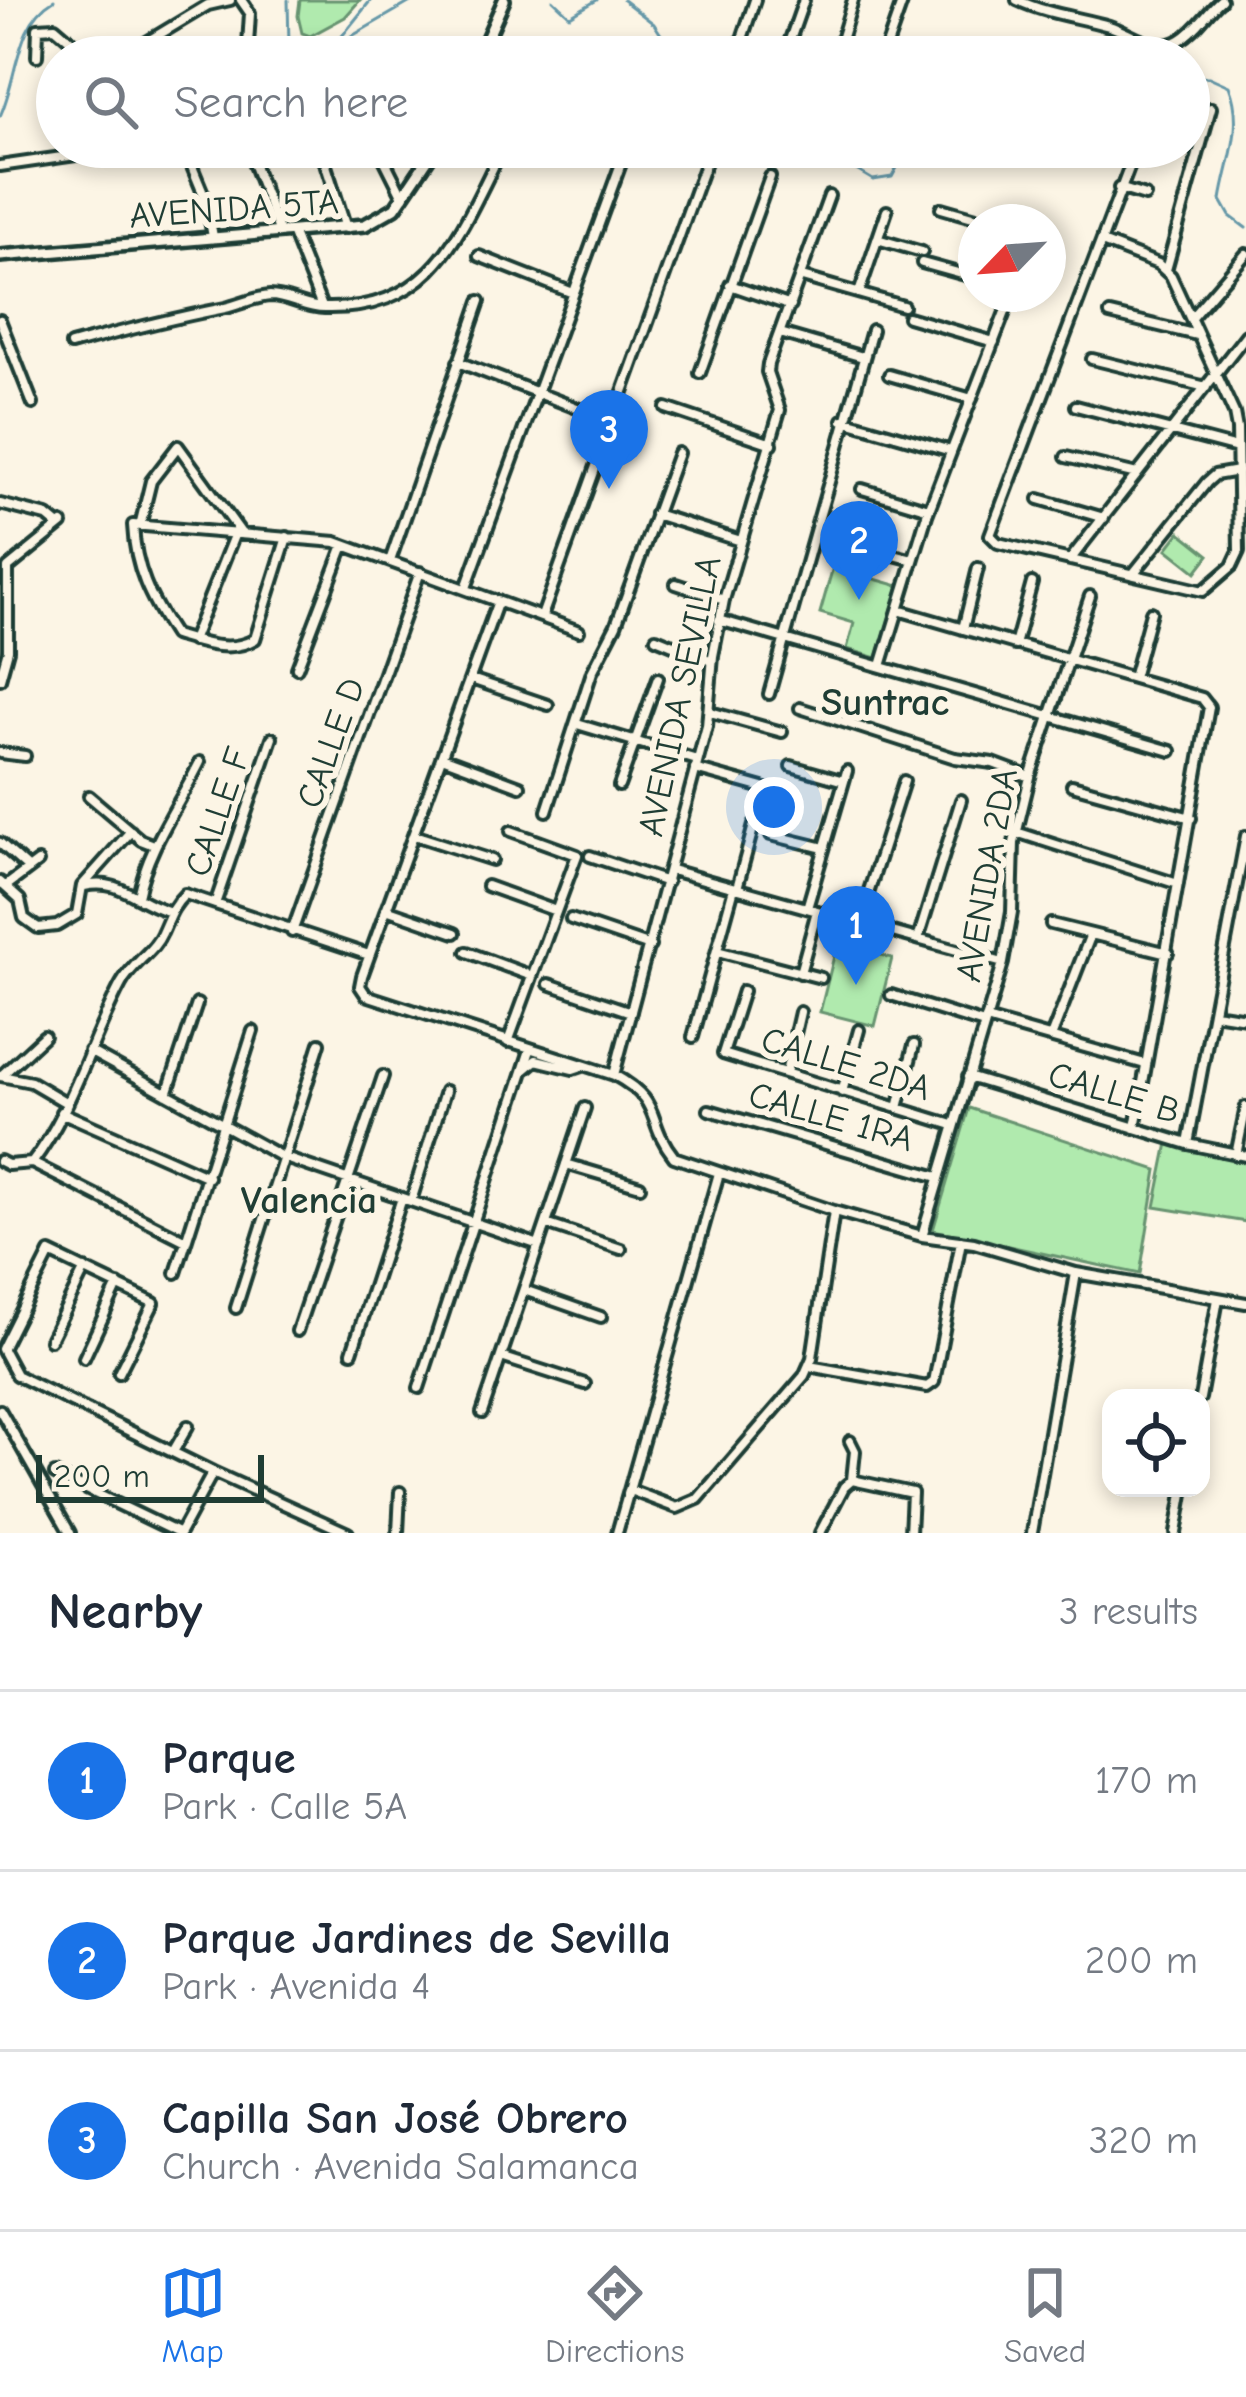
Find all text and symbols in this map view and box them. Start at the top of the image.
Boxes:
search box [36,36,1210,168]
icon: search [78,69,144,135]
text: Search here [174,76,408,128]
street label: AVENIDA 5TA [128,181,340,237]
north arrow [958,204,1066,312]
pin: 3 [570,390,648,489]
pin: 2 [820,501,898,600]
street label: AVENIDA SEVILLA [630,552,730,840]
street label: CALLE D [289,672,373,814]
district label: Suntrac [821,680,949,725]
street label: CALLE F [177,742,259,882]
street label: AVENIDA 2DA [948,765,1026,985]
your location [744,777,804,837]
pin: 1 [817,886,895,985]
street label: CALLE 2DA [756,1019,936,1109]
street label: CALLE B [1043,1054,1185,1132]
street label: CALLE 1RA [744,1074,918,1160]
district label: Valencia [241,1178,377,1223]
map controls [1102,1389,1210,1497]
button: locate [1102,1389,1210,1497]
scale bar [36,1449,264,1502]
text: 200 m [54,1457,150,1495]
text: Nearby [48,1582,202,1641]
text: 3 results [1059,1589,1198,1634]
text: Parque [162,1732,296,1784]
text: 1 [79,1758,95,1803]
text: 170 m [1095,1758,1198,1803]
text: Park · Calle 5A [162,1784,407,1829]
text: Parque Jardines de Sevilla [162,1912,671,1964]
text: 2 [77,1938,97,1983]
text: 200 m [1085,1938,1198,1983]
text: Park · Avenida 4 [162,1964,430,2009]
text: Capilla San José Obrero [162,2092,628,2144]
text: 3 [77,2118,97,2163]
text: 320 m [1089,2118,1198,2163]
text: Church · Avenida Salamanca [162,2144,639,2189]
tab: Map [160,2260,226,2370]
tab: Directions [545,2260,685,2370]
tab: Saved [1004,2260,1086,2370]

